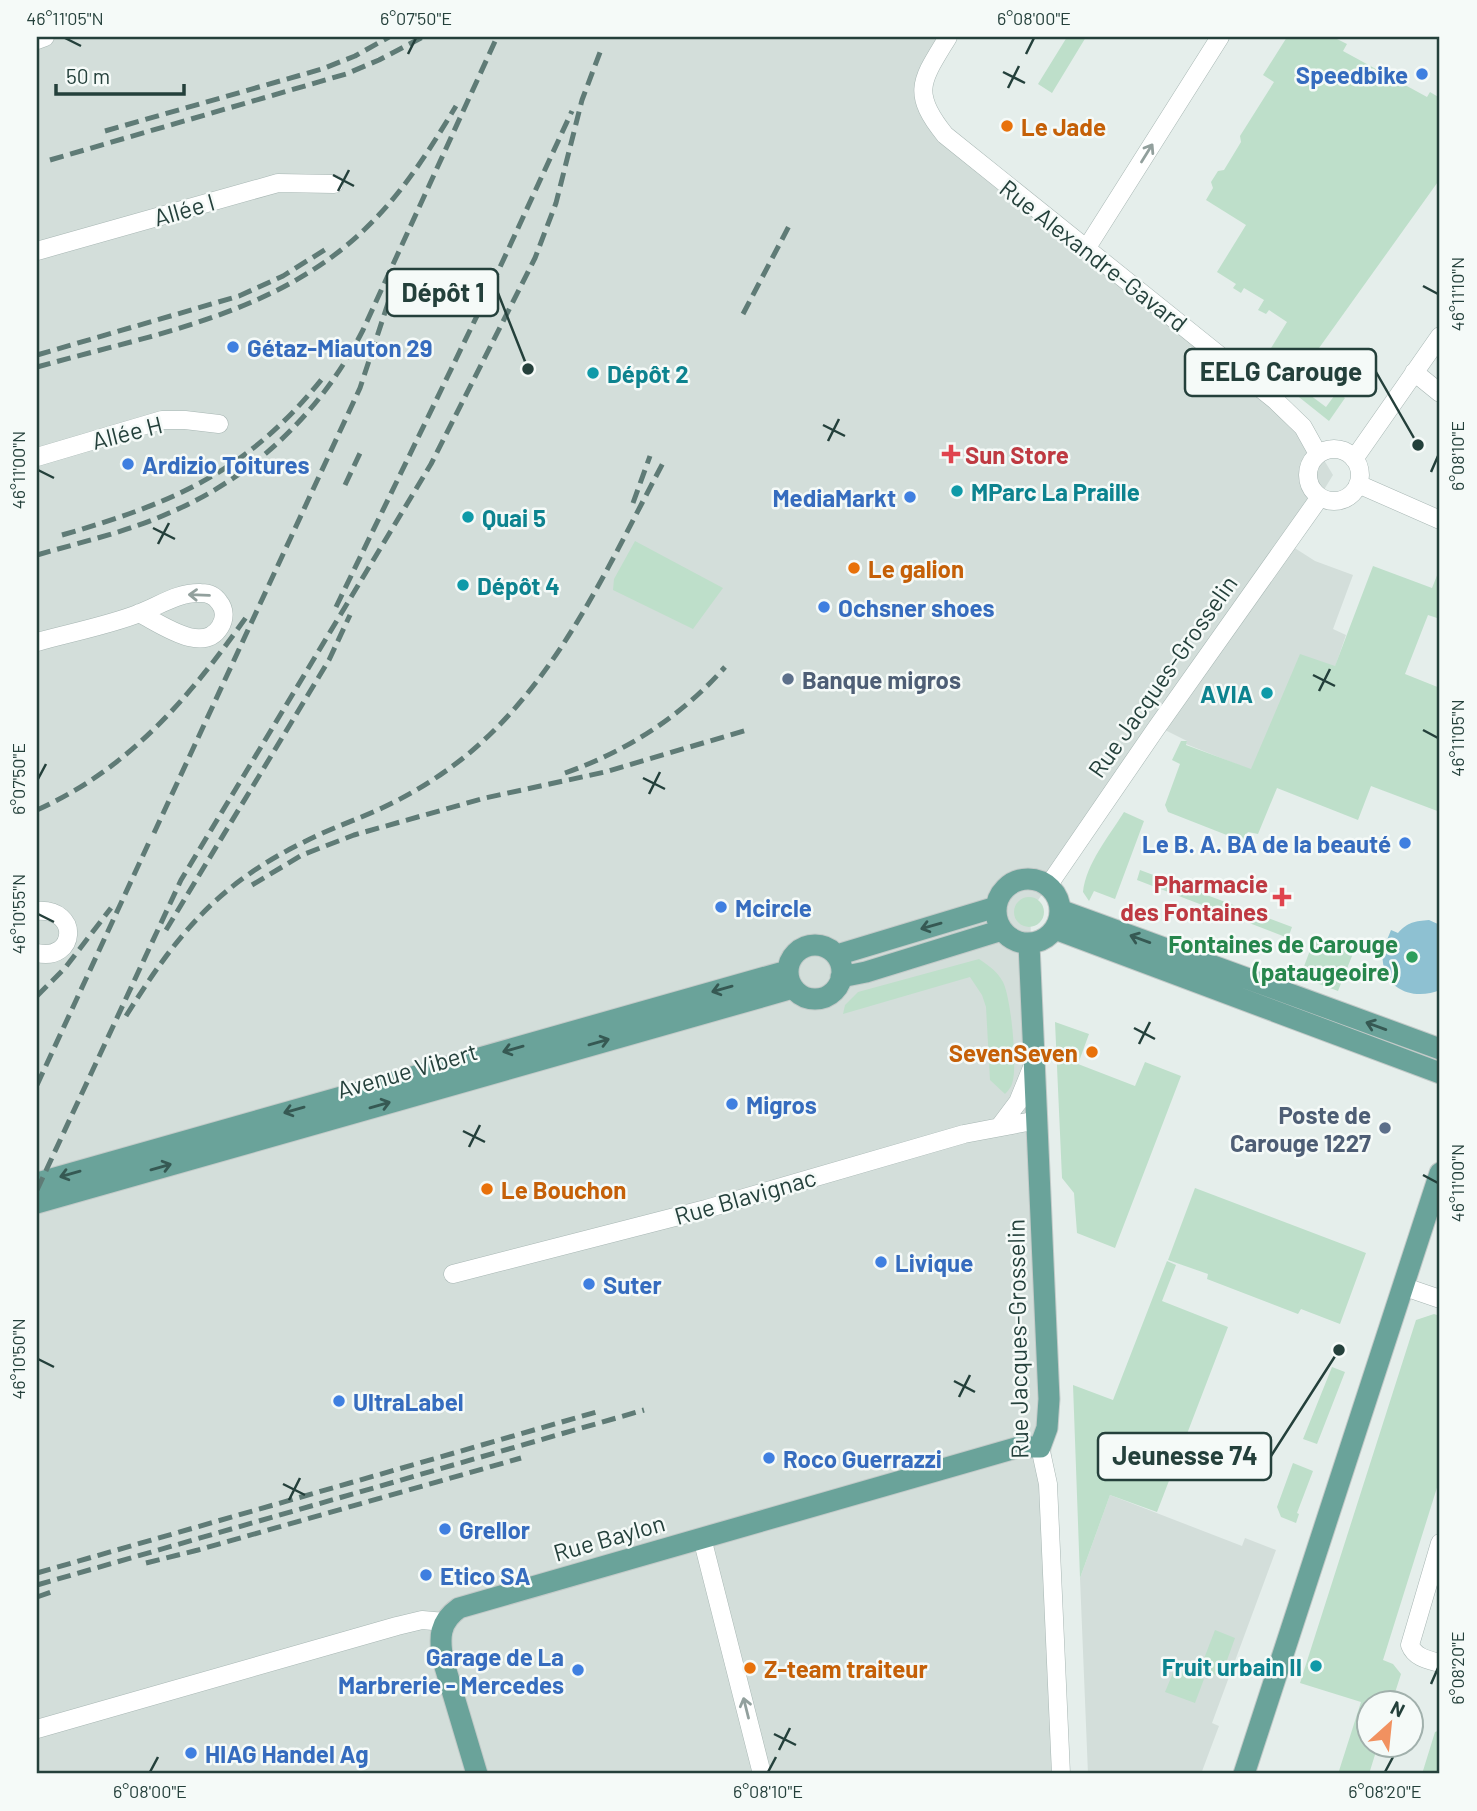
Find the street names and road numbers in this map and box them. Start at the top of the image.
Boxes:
street label: Rue Alexandre-Gavard [994,173,1194,337]
street label: Allée I [150,186,218,232]
street label: Allée H [89,409,165,455]
street label: Rue Jacques-Grosselin [1081,569,1243,783]
street label: Avenue Vibert [333,1036,481,1104]
street label: Rue Blavignac [671,1162,819,1230]
street label: Rue Jacques-Grosselin [1000,1219,1034,1459]
street label: Rue Baylon [550,1507,668,1567]

